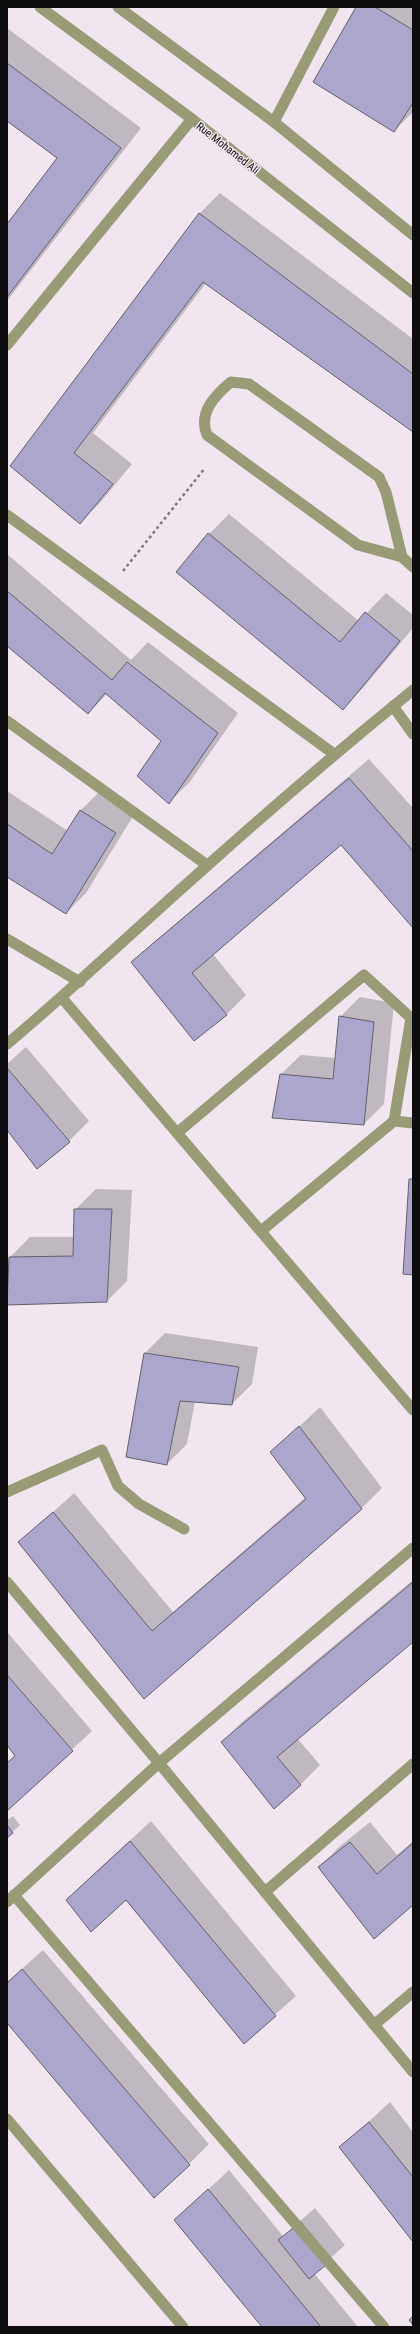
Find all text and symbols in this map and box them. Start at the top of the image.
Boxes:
street label: Rue Mohamed Ali [194,120,262,177]

